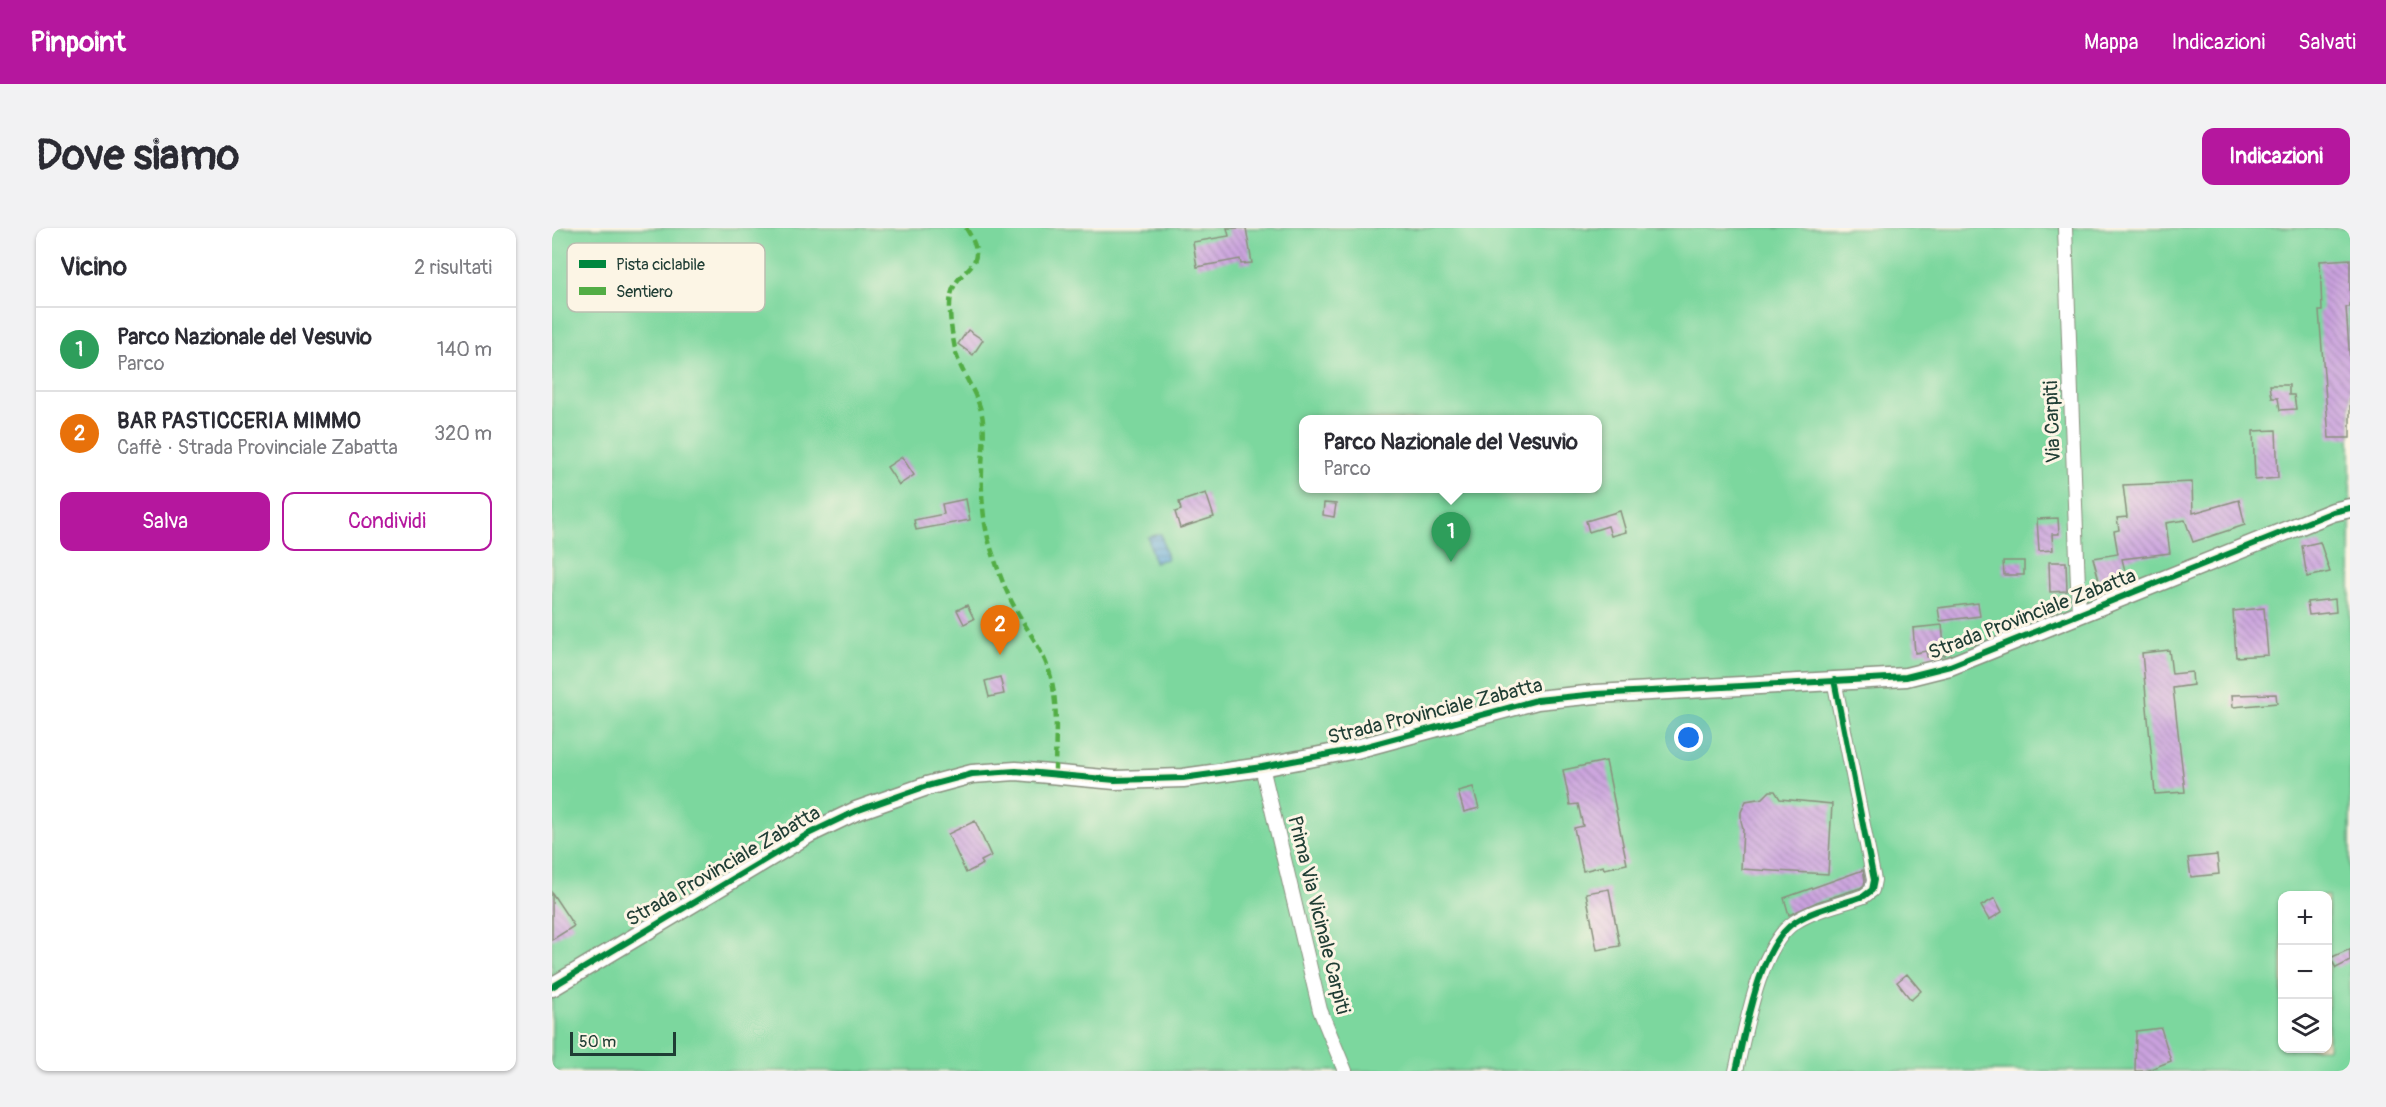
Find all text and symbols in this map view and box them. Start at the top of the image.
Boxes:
text: Pinpoint [30,25,126,60]
text: Mappa [2084,29,2139,56]
text: Indicazioni [2172,29,2265,56]
text: Salvati [2298,29,2356,56]
button: Indicazioni [2202,128,2350,185]
text: Dove siamo [36,130,239,182]
legend [567,243,765,312]
text: Vicino [60,251,127,283]
text: 2 risultati [414,255,492,280]
text: Pista ciclabile [616,255,705,275]
text: Sentiero [616,282,673,302]
text: Parco Nazionale del Vesuvio [117,323,372,351]
text: 1 [76,337,83,362]
text: 140 m [437,337,492,362]
text: Parco [117,351,165,376]
street label: Via Carpiti [2038,380,2066,464]
text: BAR PASTICCERIA MIMMO [117,407,361,435]
popup [1299,415,1602,493]
text: 2 [74,421,85,446]
text: 320 m [434,421,492,446]
text: Parco Nazionale del Vesuvio [1323,428,1578,456]
text: Caffè · Strada Provinciale Zabatta [117,435,398,460]
text: Parco [1323,456,1371,481]
button: Salva [60,492,270,551]
button: Condividi [282,492,492,551]
pin: 1 [1432,512,1470,562]
street label: Strada Provinciale Zabatta [1925,563,2139,665]
pin: 2 [980,606,1020,655]
street label: Strada Provinciale Zabatta [1325,672,1545,750]
your location [1674,723,1703,752]
street label: Strada Provinciale Zabatta [621,800,825,932]
street label: Prima Via Vicinale Carpiti [1282,813,1356,1017]
map controls [2278,891,2332,1053]
button: + [2278,891,2332,945]
button: − [2278,945,2332,999]
button: layers [2278,999,2332,1053]
scale bar [570,1029,676,1056]
text: 50 m [579,1032,616,1052]

